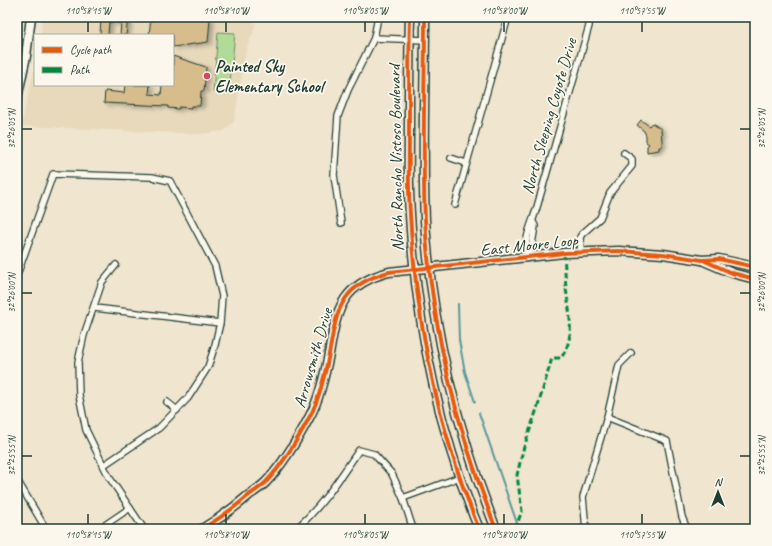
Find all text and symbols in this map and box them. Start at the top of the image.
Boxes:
text: 110°58'15"W [65,4,112,17]
text: 110°58'10"W [203,4,250,17]
text: 110°58'05"W [342,4,389,17]
text: 110°58'00"W [481,4,528,17]
text: 110°57'55"W [619,4,666,17]
legend [34,34,174,86]
street label: North Sleeping Coyote Drive [517,34,582,196]
text: Cycle path [70,42,112,58]
place label: Painted Sky Elementary School [215,56,326,97]
text: Path [70,62,90,78]
street label: North Rancho Vistoso Boulevard [384,62,408,252]
marker: Painted Sky Elementary School [202,71,212,81]
text: 32°26'05"N [5,107,18,149]
text: 32°26'05"N [755,107,768,149]
street label: East Moore Loop [479,229,580,261]
text: 32°26'00"N [5,271,18,313]
text: 32°26'00"N [755,271,768,313]
street label: Arrowsmith Drive [289,304,338,410]
text: 32°25'55"N [5,434,18,476]
text: 32°25'55"N [755,434,768,476]
north arrow [698,472,738,512]
text: N [715,475,724,489]
text: 110°58'15"W [65,528,112,541]
text: 110°58'10"W [203,528,250,541]
text: 110°58'05"W [342,528,389,541]
text: 110°58'00"W [481,528,528,541]
text: 110°57'55"W [619,528,666,541]

